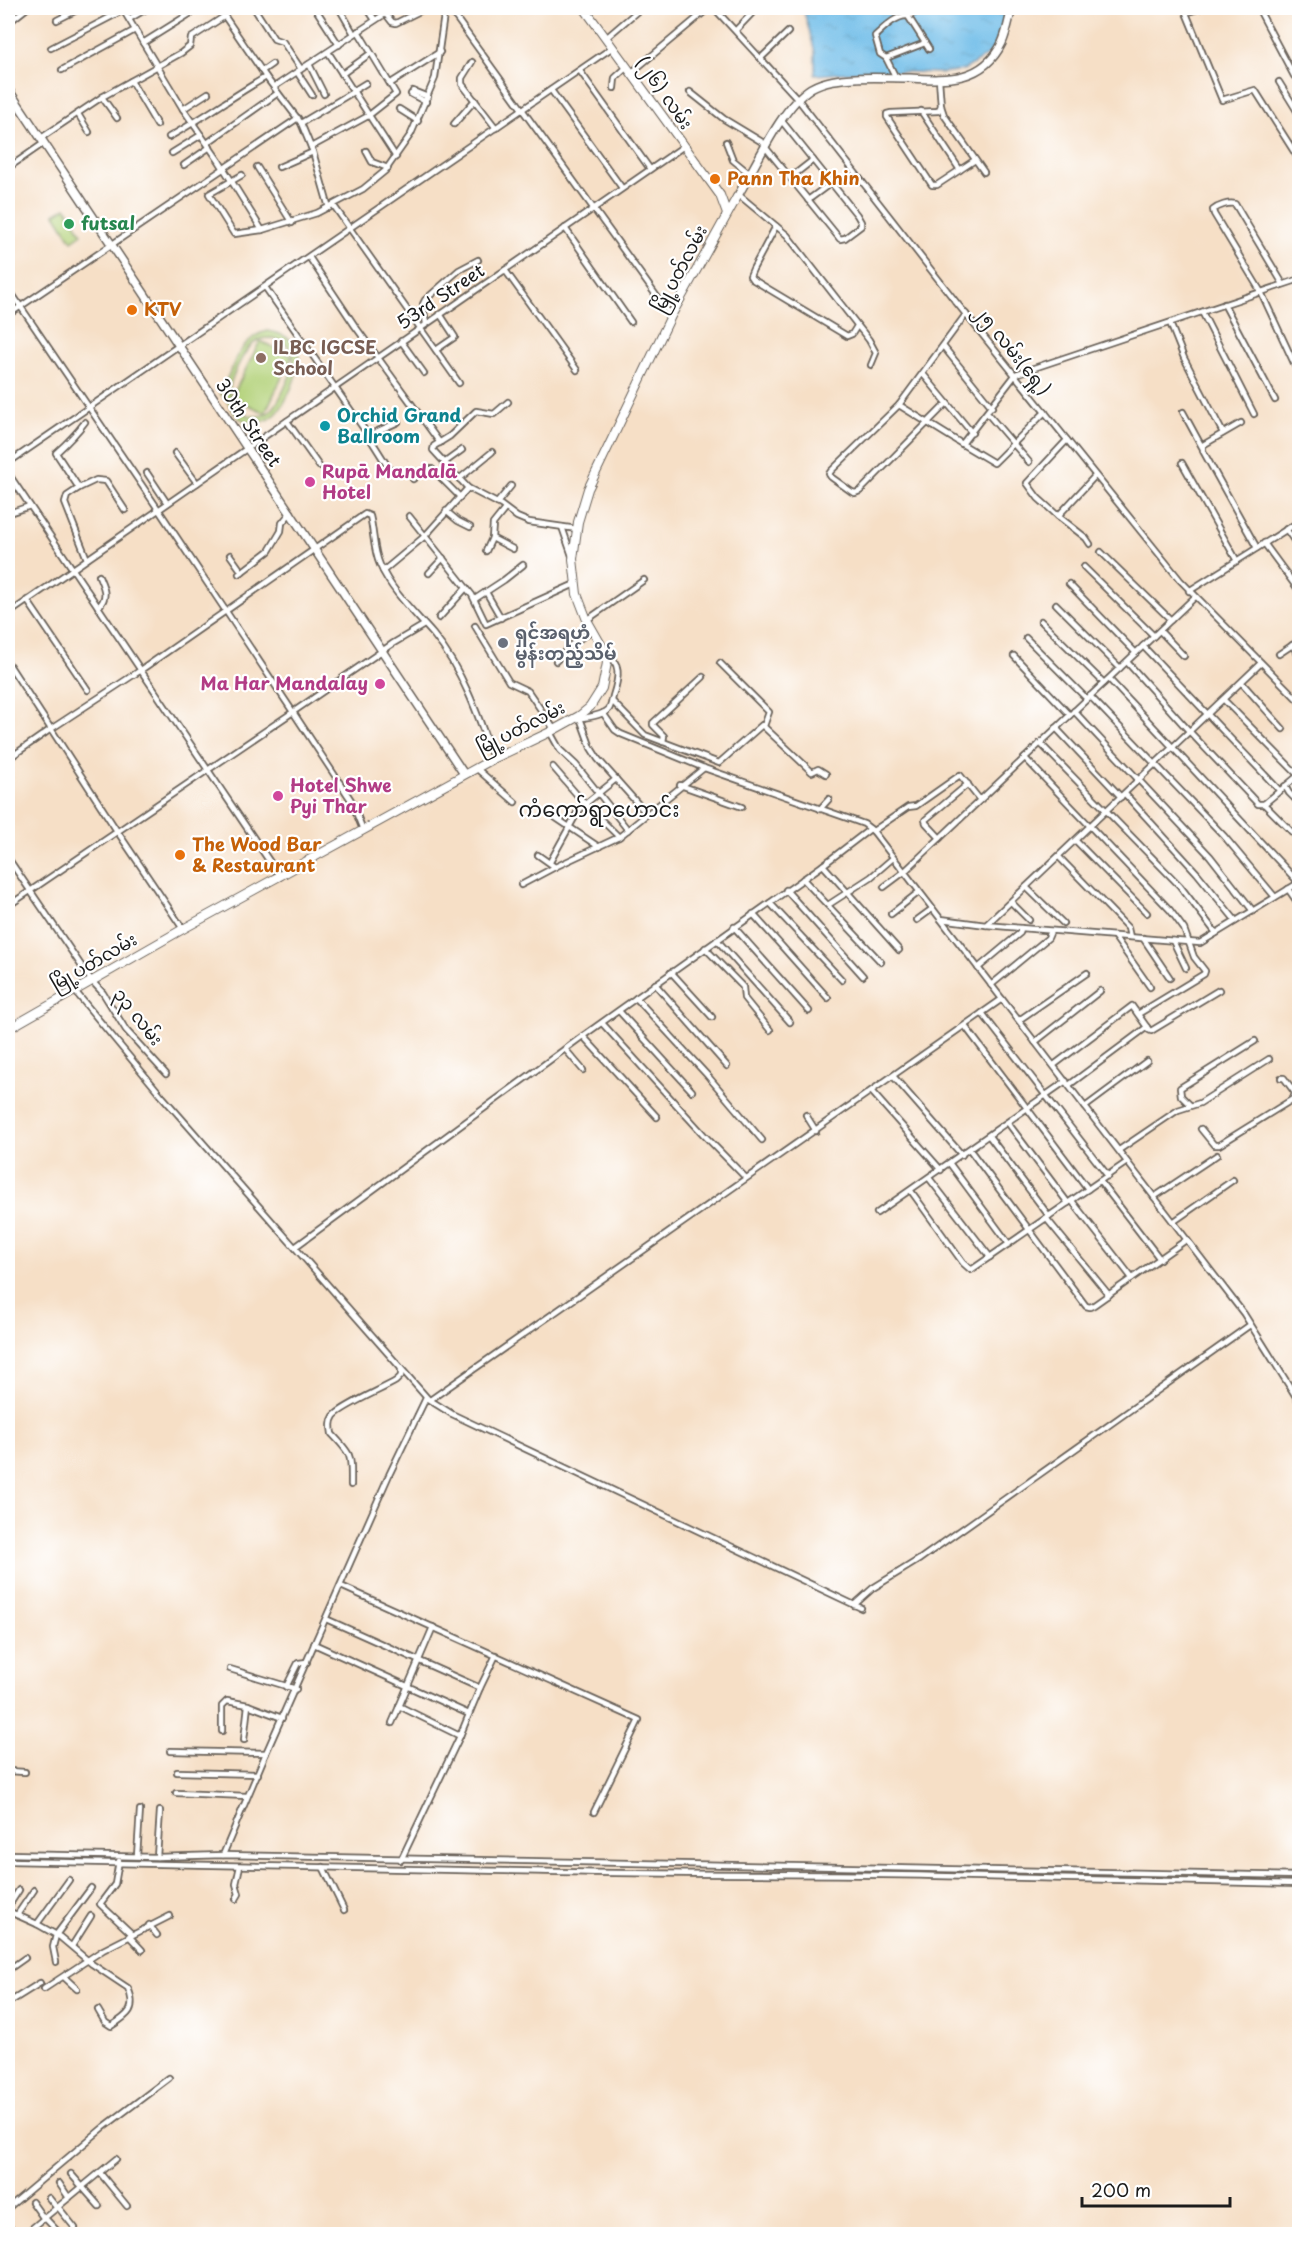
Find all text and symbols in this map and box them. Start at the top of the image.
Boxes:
street label: (၂၆) လမ်း [628,50,700,136]
place label: Pann Tha Khin [727,164,860,191]
marker: Pann Tha Khin [708,172,722,186]
place label: futsal [81,209,135,236]
marker: futsal [62,217,76,231]
street label: မြို့ပတ်လမ်း [644,220,716,318]
street label: 53rd Street [391,256,489,335]
place label: KTV [144,295,182,322]
street label: ၂၅ လမ်း(ရှေ့) [966,298,1058,402]
marker: KTV [125,303,139,317]
place label: ILBC IGCSE School [273,333,377,381]
marker: ILBC IGCSE School [254,351,268,365]
street label: 30th Street [210,373,289,472]
place label: Orchid Grand Ballroom [337,401,462,449]
marker: Orchid Grand Ballroom [318,419,332,433]
place label: Rupā Mandalā Hotel [322,457,458,505]
marker: Rupā Mandalā Hotel [303,475,317,489]
place label: ရှင်အရဟံ မွန်းတည့်သိမ် [515,618,617,668]
marker: ရှင်အရဟံ မွန်းတည့်သိမ် [496,636,510,650]
place label: Ma Har Mandalay [200,669,368,696]
marker: Ma Har Mandalay [373,677,387,691]
street label: မြို့ပတ်လမ်း [472,693,570,763]
place label: Hotel Shwe Pyi Thar [290,771,392,819]
marker: Hotel Shwe Pyi Thar [271,789,285,803]
district label: ကံကော်ရွာဟောင်း [519,792,679,827]
place label: The Wood Bar & Restaurant [192,830,322,878]
marker: The Wood Bar & Restaurant [173,848,187,862]
street label: မြို့ပတ်လမ်း [45,925,143,999]
street label: ၃၃ လမ်း [106,981,170,1053]
scale bar [1082,2170,1230,2208]
text: 200 m [1091,2176,1151,2203]

